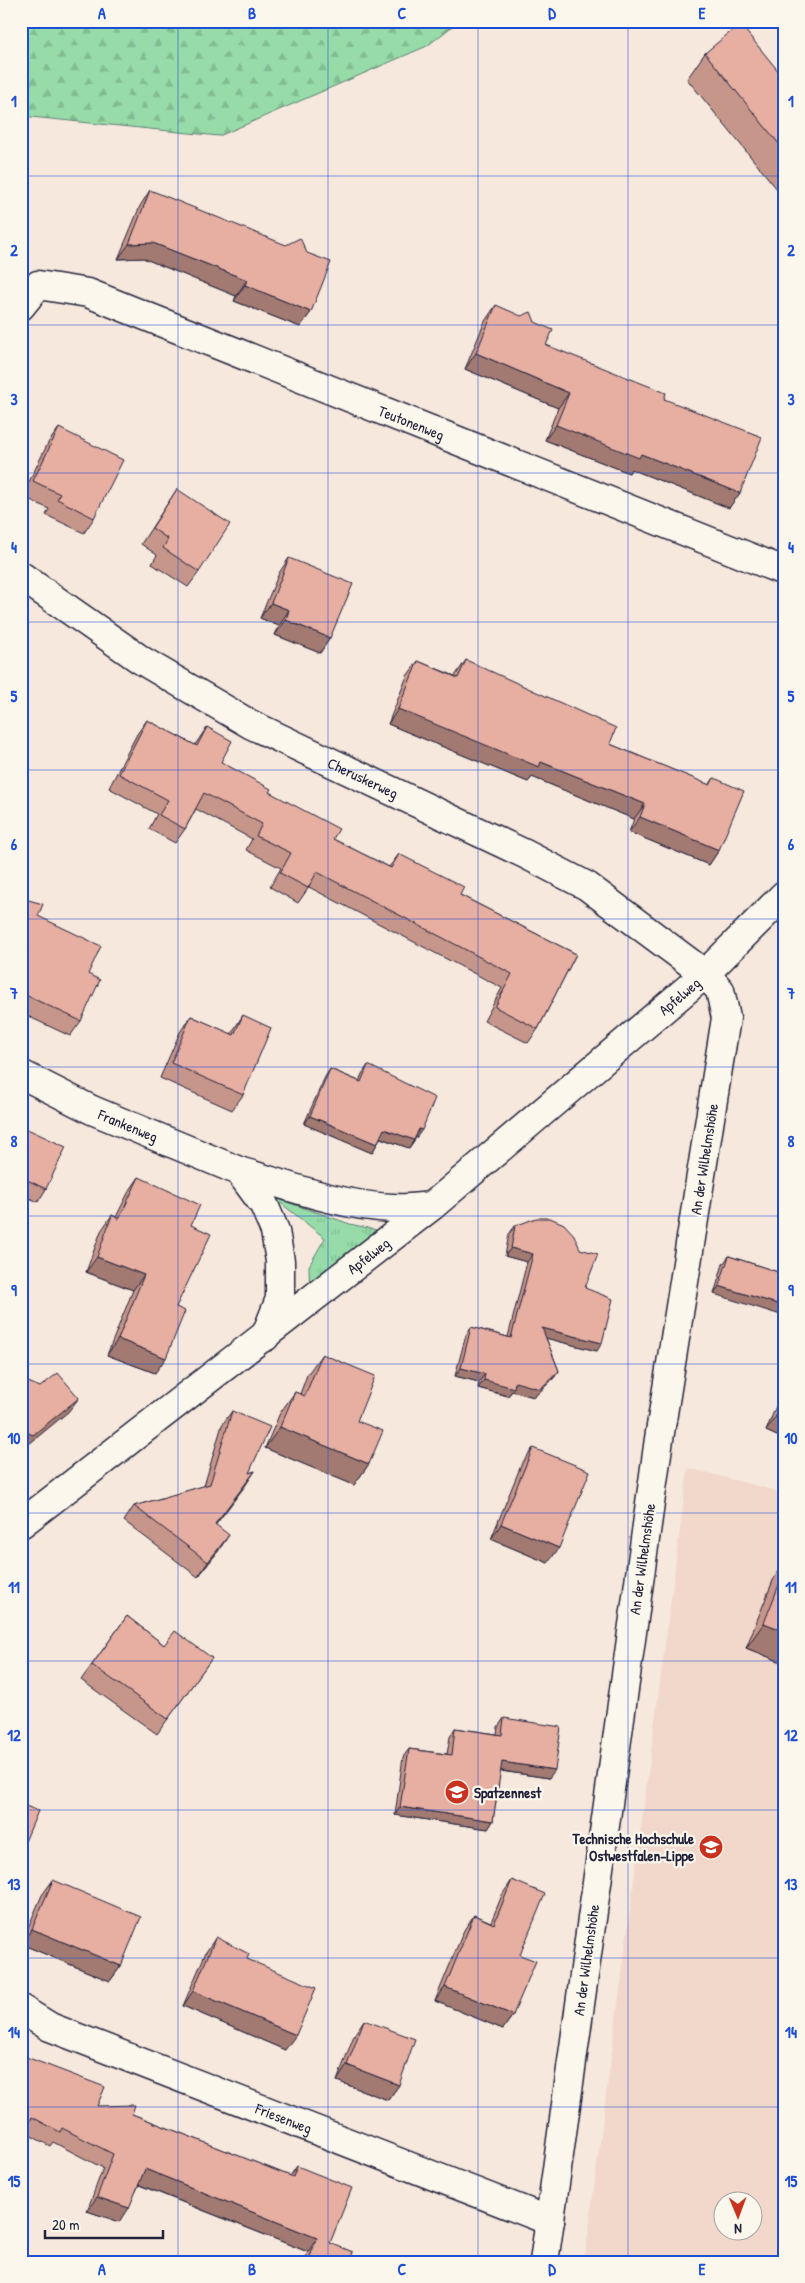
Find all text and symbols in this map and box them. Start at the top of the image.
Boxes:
text: A [98,2,106,24]
text: B [248,2,256,24]
text: C [398,2,407,24]
text: D [548,2,556,24]
text: E [698,2,706,24]
text: 1 [11,90,17,112]
text: 1 [788,90,794,112]
text: 2 [10,239,18,261]
text: 2 [787,239,795,261]
text: 3 [10,388,18,410]
text: 3 [787,388,795,410]
street label: Teutonenweg [375,400,448,445]
text: 4 [11,536,17,558]
text: 4 [788,536,794,558]
text: 5 [11,685,18,707]
text: 5 [788,685,795,707]
street label: Cheruskerweg [324,752,402,803]
text: 6 [11,833,18,855]
text: 6 [788,833,795,855]
street label: Apfelweg [654,972,705,1020]
text: 7 [9,982,18,1004]
text: 7 [786,982,795,1004]
street label: An der Wilhelmshöhe [685,1102,723,1216]
street label: Frankenweg [94,1103,162,1147]
text: 8 [11,1130,18,1152]
text: 8 [788,1130,795,1152]
street label: Apfelweg [343,1232,394,1279]
text: 9 [11,1279,17,1301]
text: 9 [788,1279,794,1301]
text: 10 [8,1427,20,1449]
text: 10 [785,1427,797,1449]
street label: An der Wilhelmshöhe [624,1502,660,1616]
text: 11 [8,1576,20,1598]
text: 11 [785,1576,797,1598]
text: 12 [7,1724,21,1746]
text: 12 [784,1724,798,1746]
school or university icon: Spatzennest [444,1779,470,1805]
place label: Spatzennest [474,1782,542,1804]
place label: Technische Hochschule Ostwestfalen-Lippe [571,1828,694,1867]
school or university icon: Technische Hochschule Ostwestfalen-Lippe [698,1834,724,1860]
text: 13 [8,1873,20,1895]
text: 13 [785,1873,797,1895]
street label: An der Wilhelmshöhe [568,1903,604,2017]
text: 14 [8,2021,20,2043]
text: 14 [785,2021,797,2043]
street label: Friesenweg [252,2097,315,2138]
text: 15 [8,2170,21,2192]
text: 15 [785,2170,798,2192]
north arrow [712,2190,762,2240]
scale bar [45,2208,162,2240]
text: 20 m [52,2214,79,2235]
text: N [734,2220,742,2239]
text: A [98,2258,106,2280]
text: B [248,2258,256,2280]
text: C [398,2258,407,2280]
text: D [548,2258,556,2280]
text: E [698,2258,706,2280]

